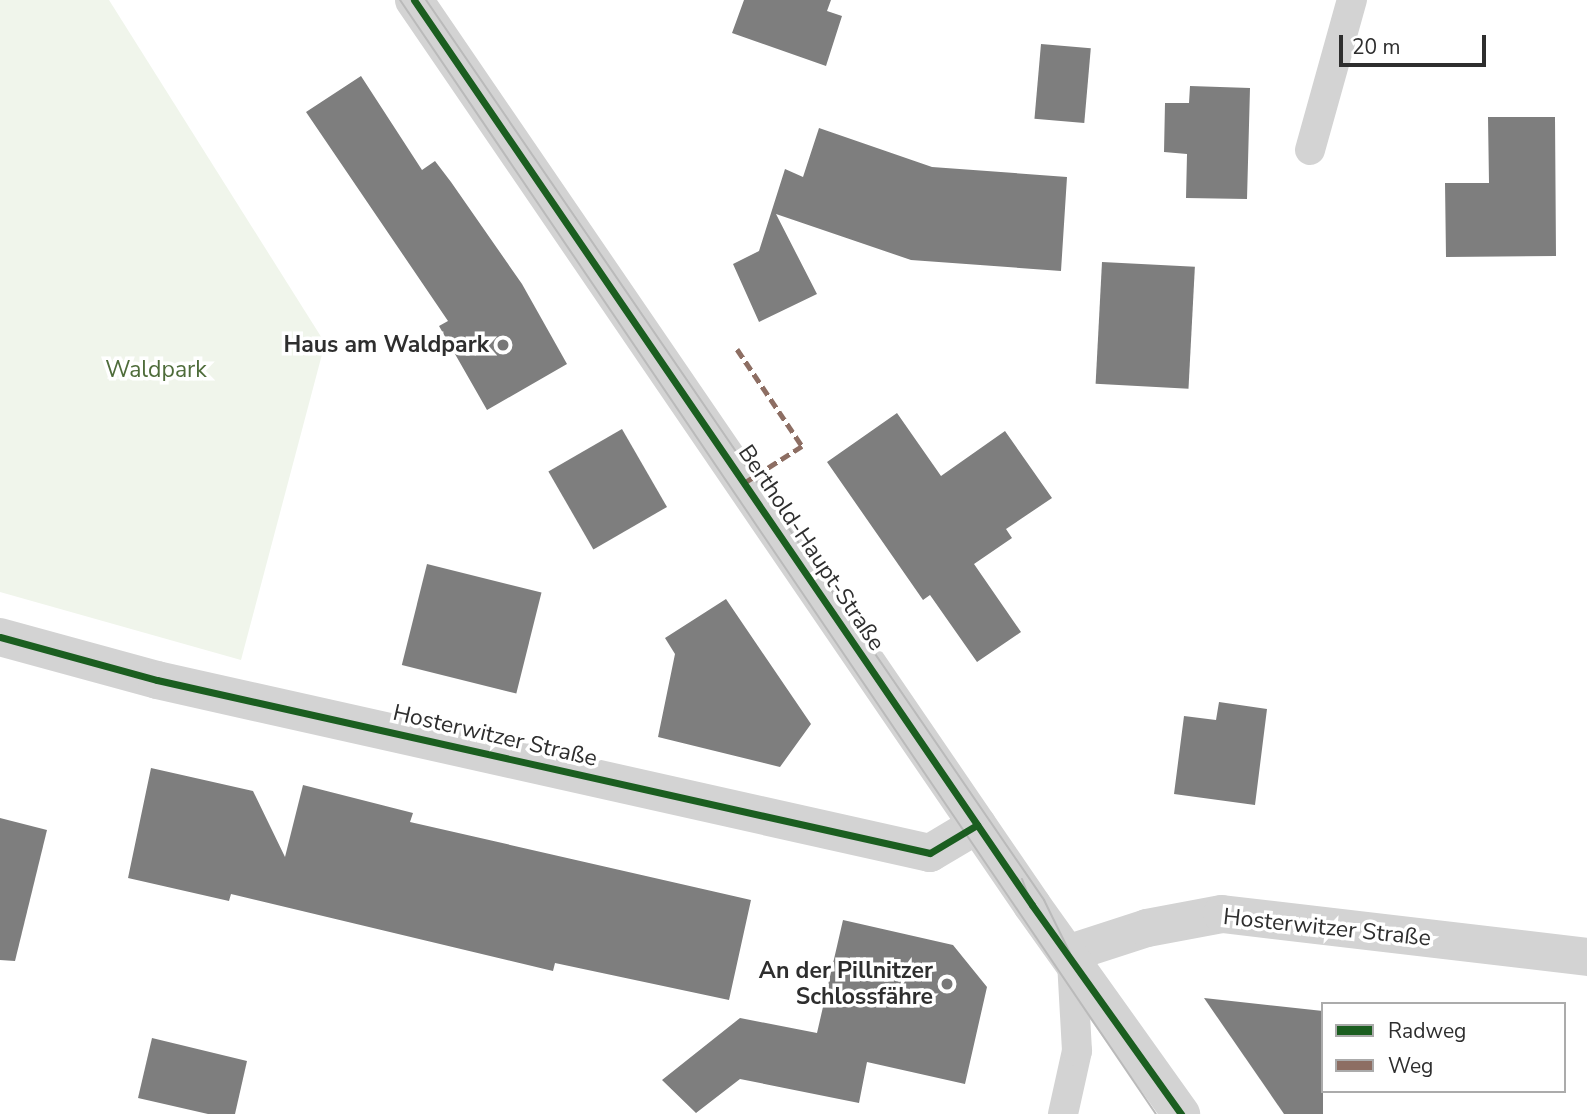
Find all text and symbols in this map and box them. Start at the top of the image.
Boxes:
scale bar [1342,21,1489,65]
text: 20 m [1352,33,1401,61]
place label: Haus am Waldpark [283,331,489,359]
marker: Haus am Waldpark [495,337,511,353]
park label: Waldpark [105,356,207,384]
street label: Berthold-Haupt-Straße [732,440,890,656]
street label: Hosterwitzer Straße [390,699,600,773]
street label: Hosterwitzer Straße [1222,903,1432,953]
place label: An der Pillnitzer Schlossfähre [759,957,933,1011]
marker: An der Pillnitzer Schlossfähre [939,976,955,992]
legend [1321,1002,1566,1093]
text: Radweg [1388,1017,1466,1045]
text: Weg [1388,1052,1433,1080]

